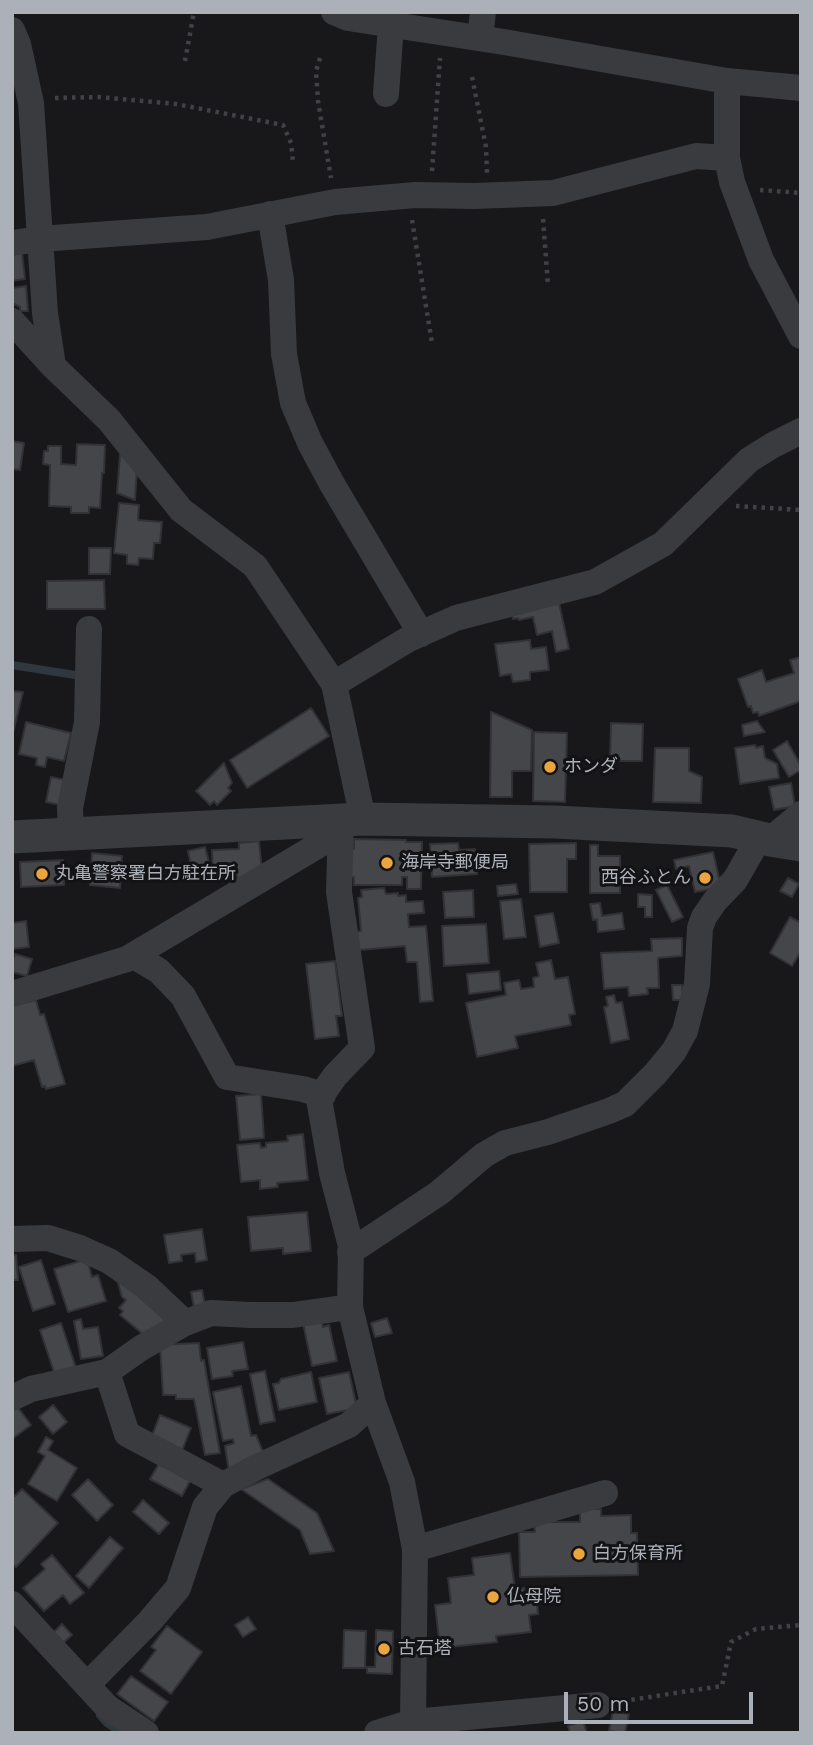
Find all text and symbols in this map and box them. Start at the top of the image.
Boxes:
place label: ホンダ [564,756,618,778]
marker: ホンダ [542,759,558,775]
place label: 海岸寺郵便局 [401,852,509,874]
marker: 海岸寺郵便局 [379,855,395,871]
place label: 丸亀警察署白方駐在所 [56,863,236,885]
marker: 丸亀警察署白方駐在所 [34,866,50,882]
place label: 西谷ふとん [601,867,691,889]
marker: 西谷ふとん [697,870,713,886]
place label: 白方保育所 [593,1543,683,1565]
marker: 白方保育所 [571,1546,587,1562]
place label: 仏母院 [507,1586,561,1608]
marker: 仏母院 [485,1589,501,1605]
place label: 古石塔 [398,1638,452,1660]
marker: 古石塔 [376,1641,392,1657]
scale bar [568,1678,757,1722]
text: 50 m [577,1691,629,1716]

